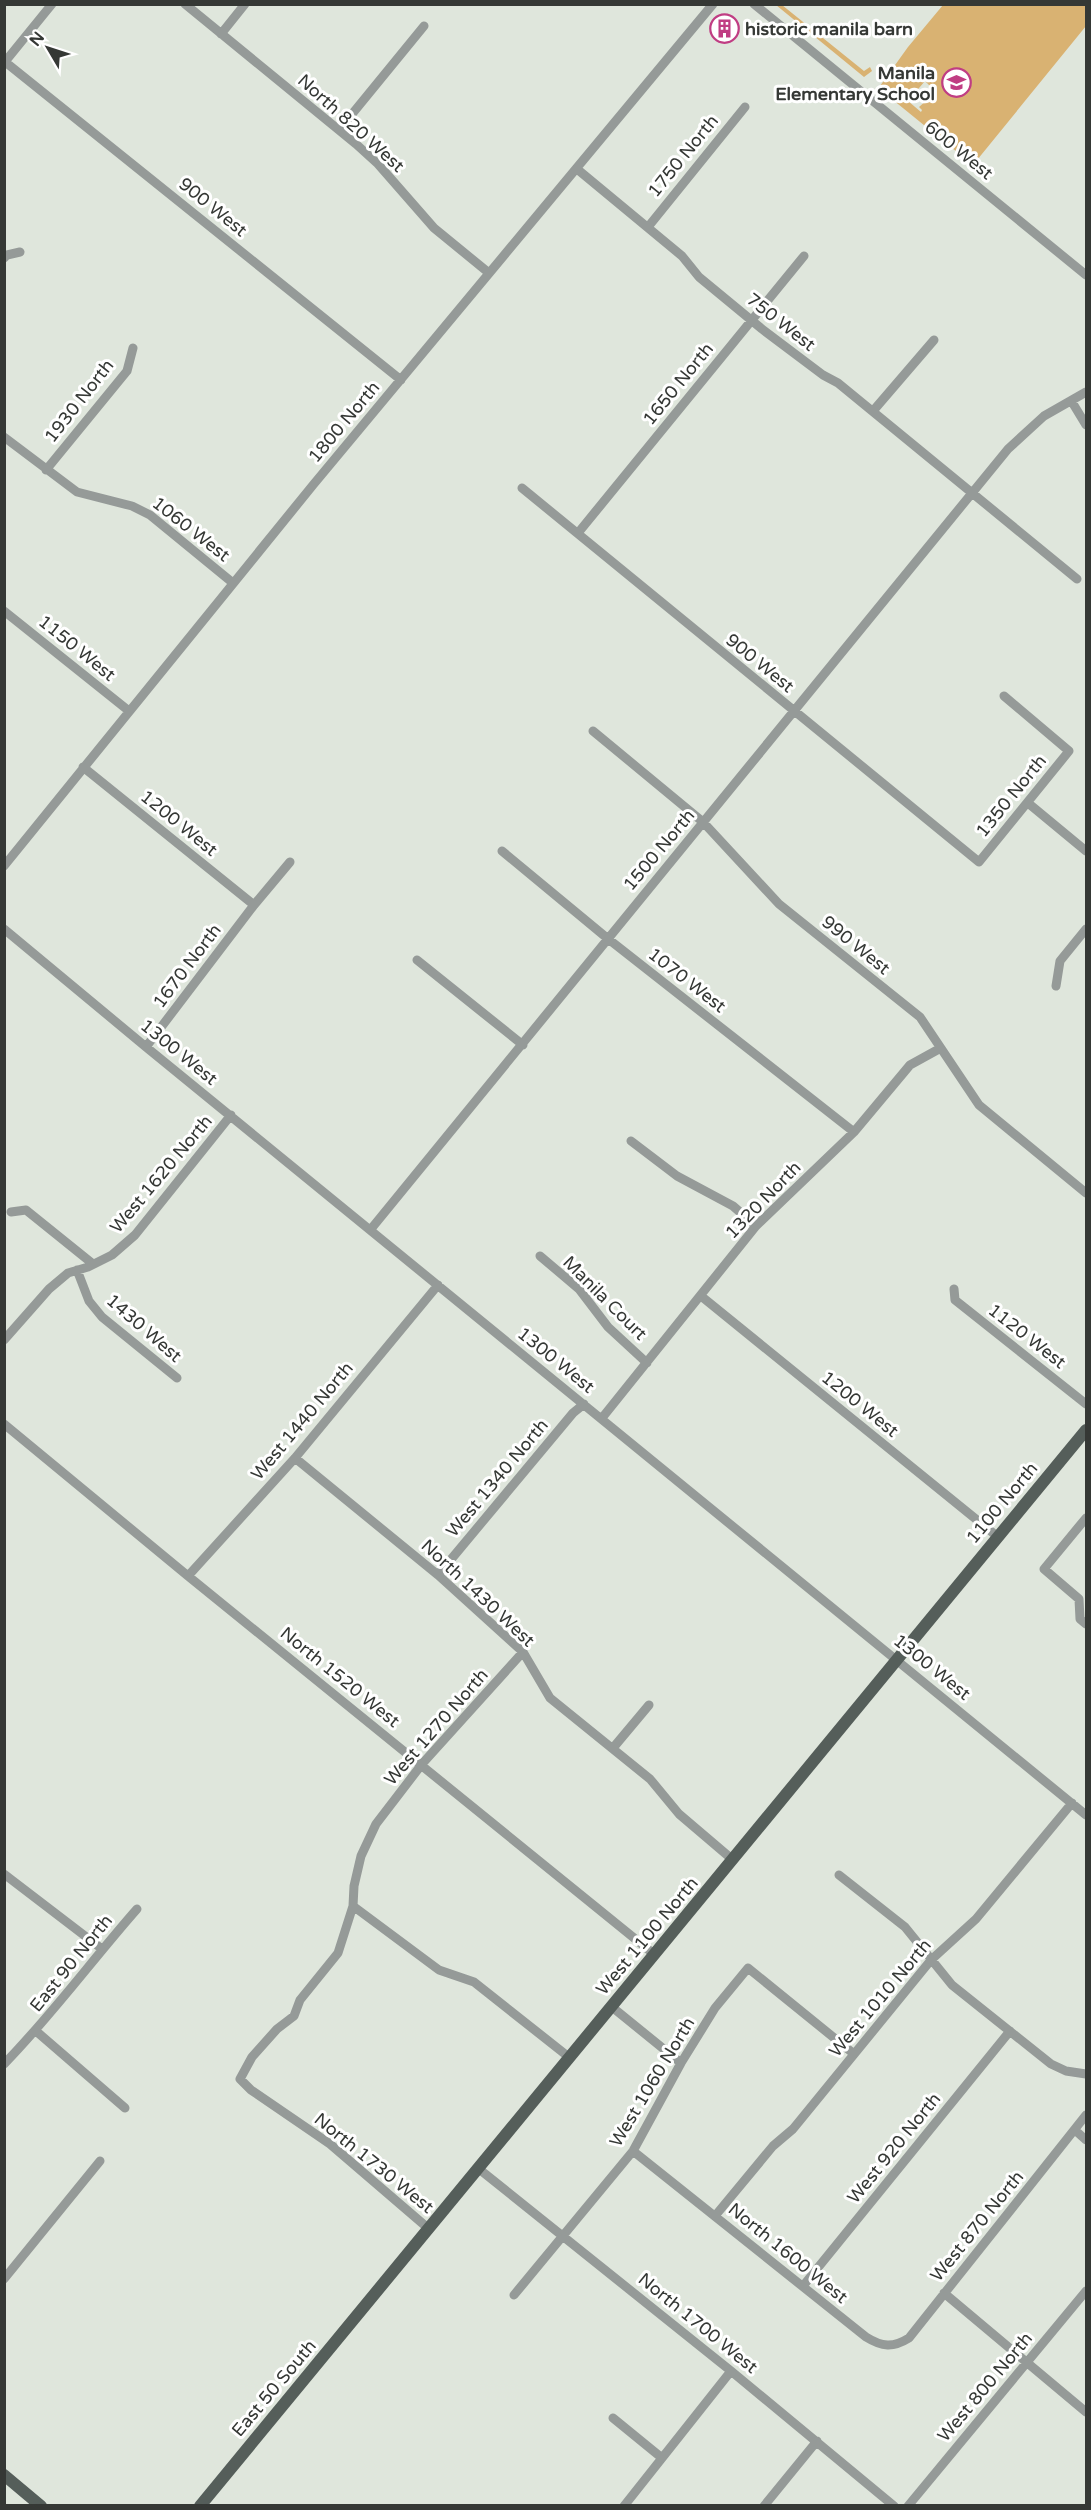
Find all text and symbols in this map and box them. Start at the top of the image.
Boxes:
building icon: historic manila barn [708,13,740,45]
north arrow [18,18,78,78]
place label: historic manila barn [745,18,913,40]
text: N [25,28,49,50]
place label: Manila Elementary School [775,62,935,105]
school or university icon: Manila Elementary School [940,67,972,99]
street label: North 820 West [293,69,409,177]
street label: 1750 North [643,110,723,202]
street label: 600 West [920,116,998,184]
street label: 900 West [174,173,252,241]
street label: 750 West [742,288,820,356]
street label: 1650 North [638,338,718,430]
street label: 1930 North [40,355,118,447]
street label: 1800 North [304,377,384,467]
street label: 1060 West [148,492,234,566]
street label: 1150 West [34,610,120,686]
street label: 900 West [721,629,799,697]
street label: 1350 North [971,750,1051,842]
street label: 1200 West [136,785,222,861]
street label: 1500 North [619,805,699,895]
street label: 990 West [817,911,895,979]
street label: 1670 North [148,920,226,1012]
street label: 1070 West [644,943,730,1017]
street label: 1300 West [136,1014,222,1090]
street label: West 1620 North [105,1110,217,1238]
street label: 1320 North [720,1156,806,1244]
street label: Manila Court [558,1251,652,1345]
street label: 1430 West [102,1289,186,1367]
street label: 1120 West [984,1299,1070,1373]
street label: 1300 West [513,1322,599,1398]
street label: West 1440 North [246,1357,358,1485]
street label: 1200 West [817,1366,903,1442]
street label: West 1340 North [441,1414,553,1542]
street label: 1100 North [962,1458,1042,1548]
street label: North 1430 West [417,1535,540,1651]
street label: North 1520 West [276,1622,404,1732]
street label: 1300 West [889,1629,975,1705]
street label: West 1270 North [379,1664,493,1790]
street label: West 1100 North [591,1872,703,2000]
street label: East 90 North [25,1910,117,2016]
street label: West 1010 North [824,1934,936,2062]
street label: West 1060 North [605,2013,699,2151]
street label: West 920 North [843,2088,945,2208]
street label: North 1730 West [310,2108,438,2218]
street label: West 870 North [926,2166,1028,2286]
street label: North 1600 West [724,2198,852,2308]
street label: North 1700 West [634,2268,762,2378]
street label: West 800 North [933,2328,1037,2446]
street label: East 50 South [227,2335,321,2441]

